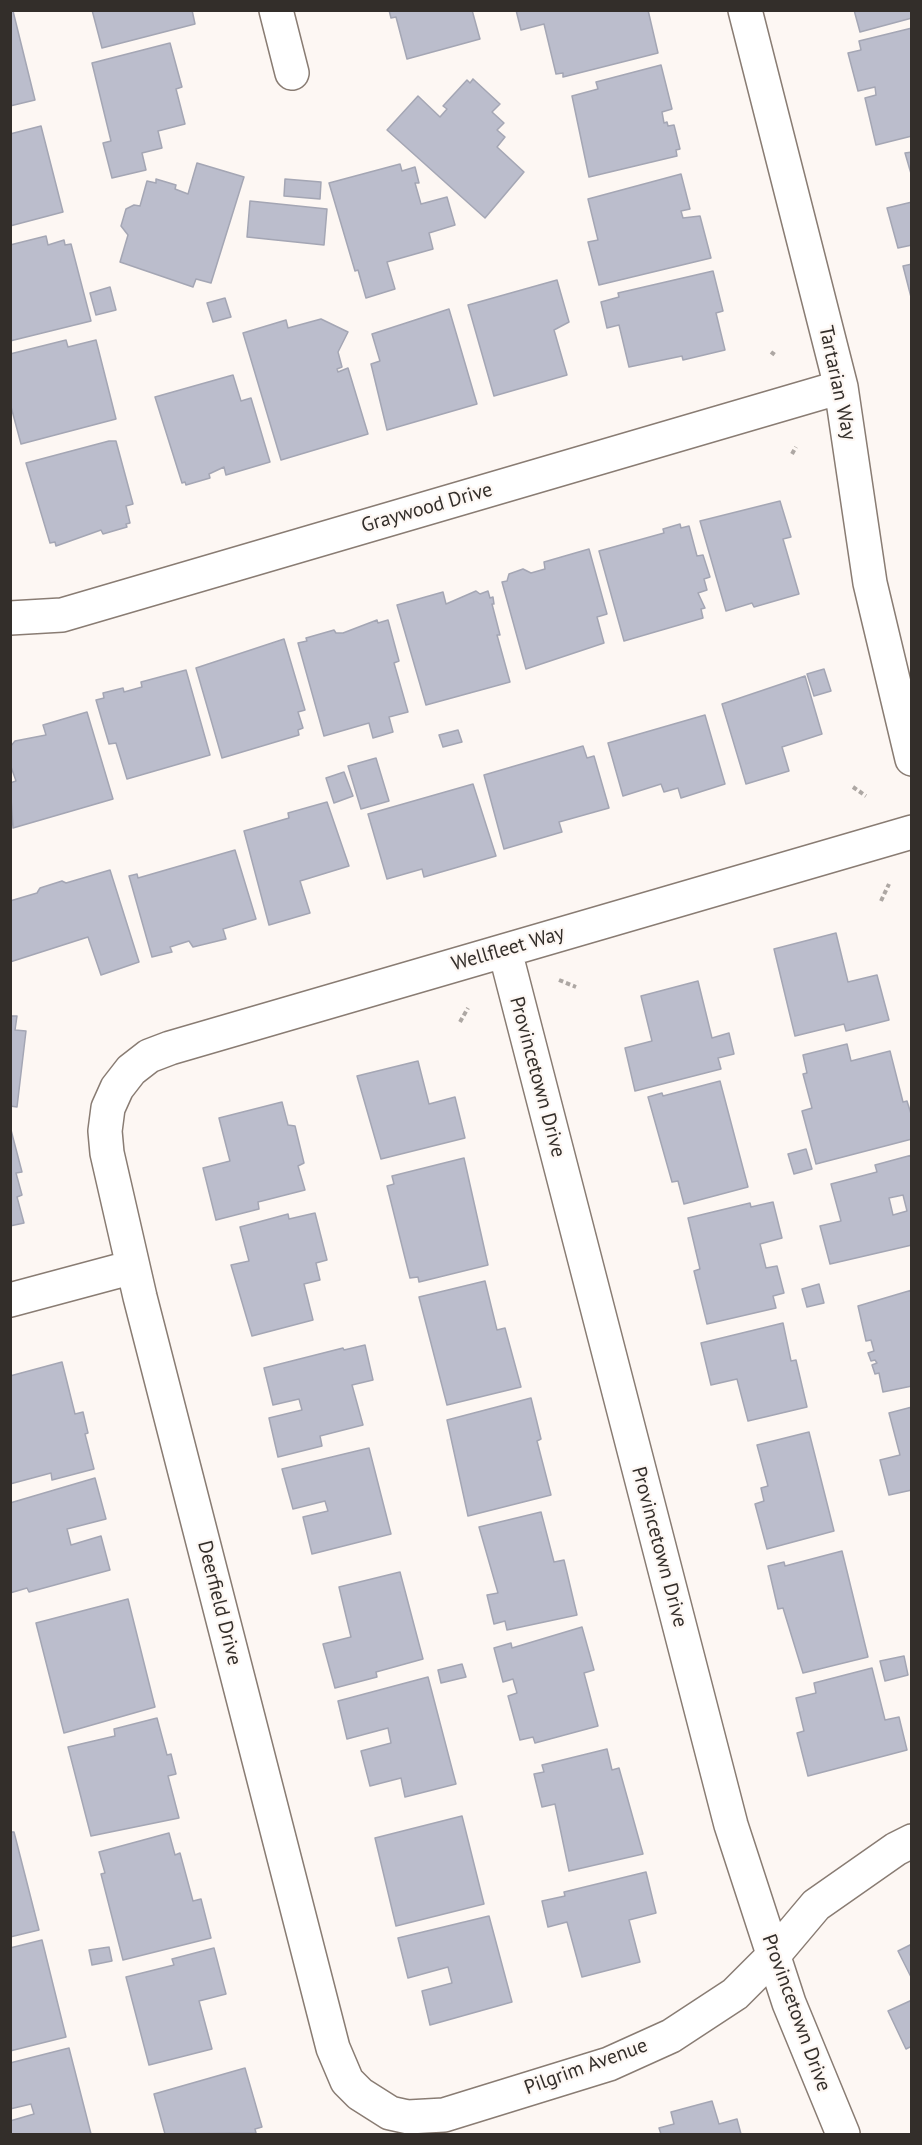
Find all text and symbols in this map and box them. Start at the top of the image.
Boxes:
street label: Tartarian Way [813,324,861,442]
street label: Graywood Drive [359,478,495,538]
street label: Wellfleet Way [449,921,567,977]
street label: Provincetown Drive [504,994,570,1160]
street label: Provincetown Drive [626,1464,692,1630]
street label: Deerfield Drive [192,1538,246,1668]
street label: Provincetown Drive [756,1931,836,2095]
street label: Pilgrim Avenue [521,2034,651,2100]

